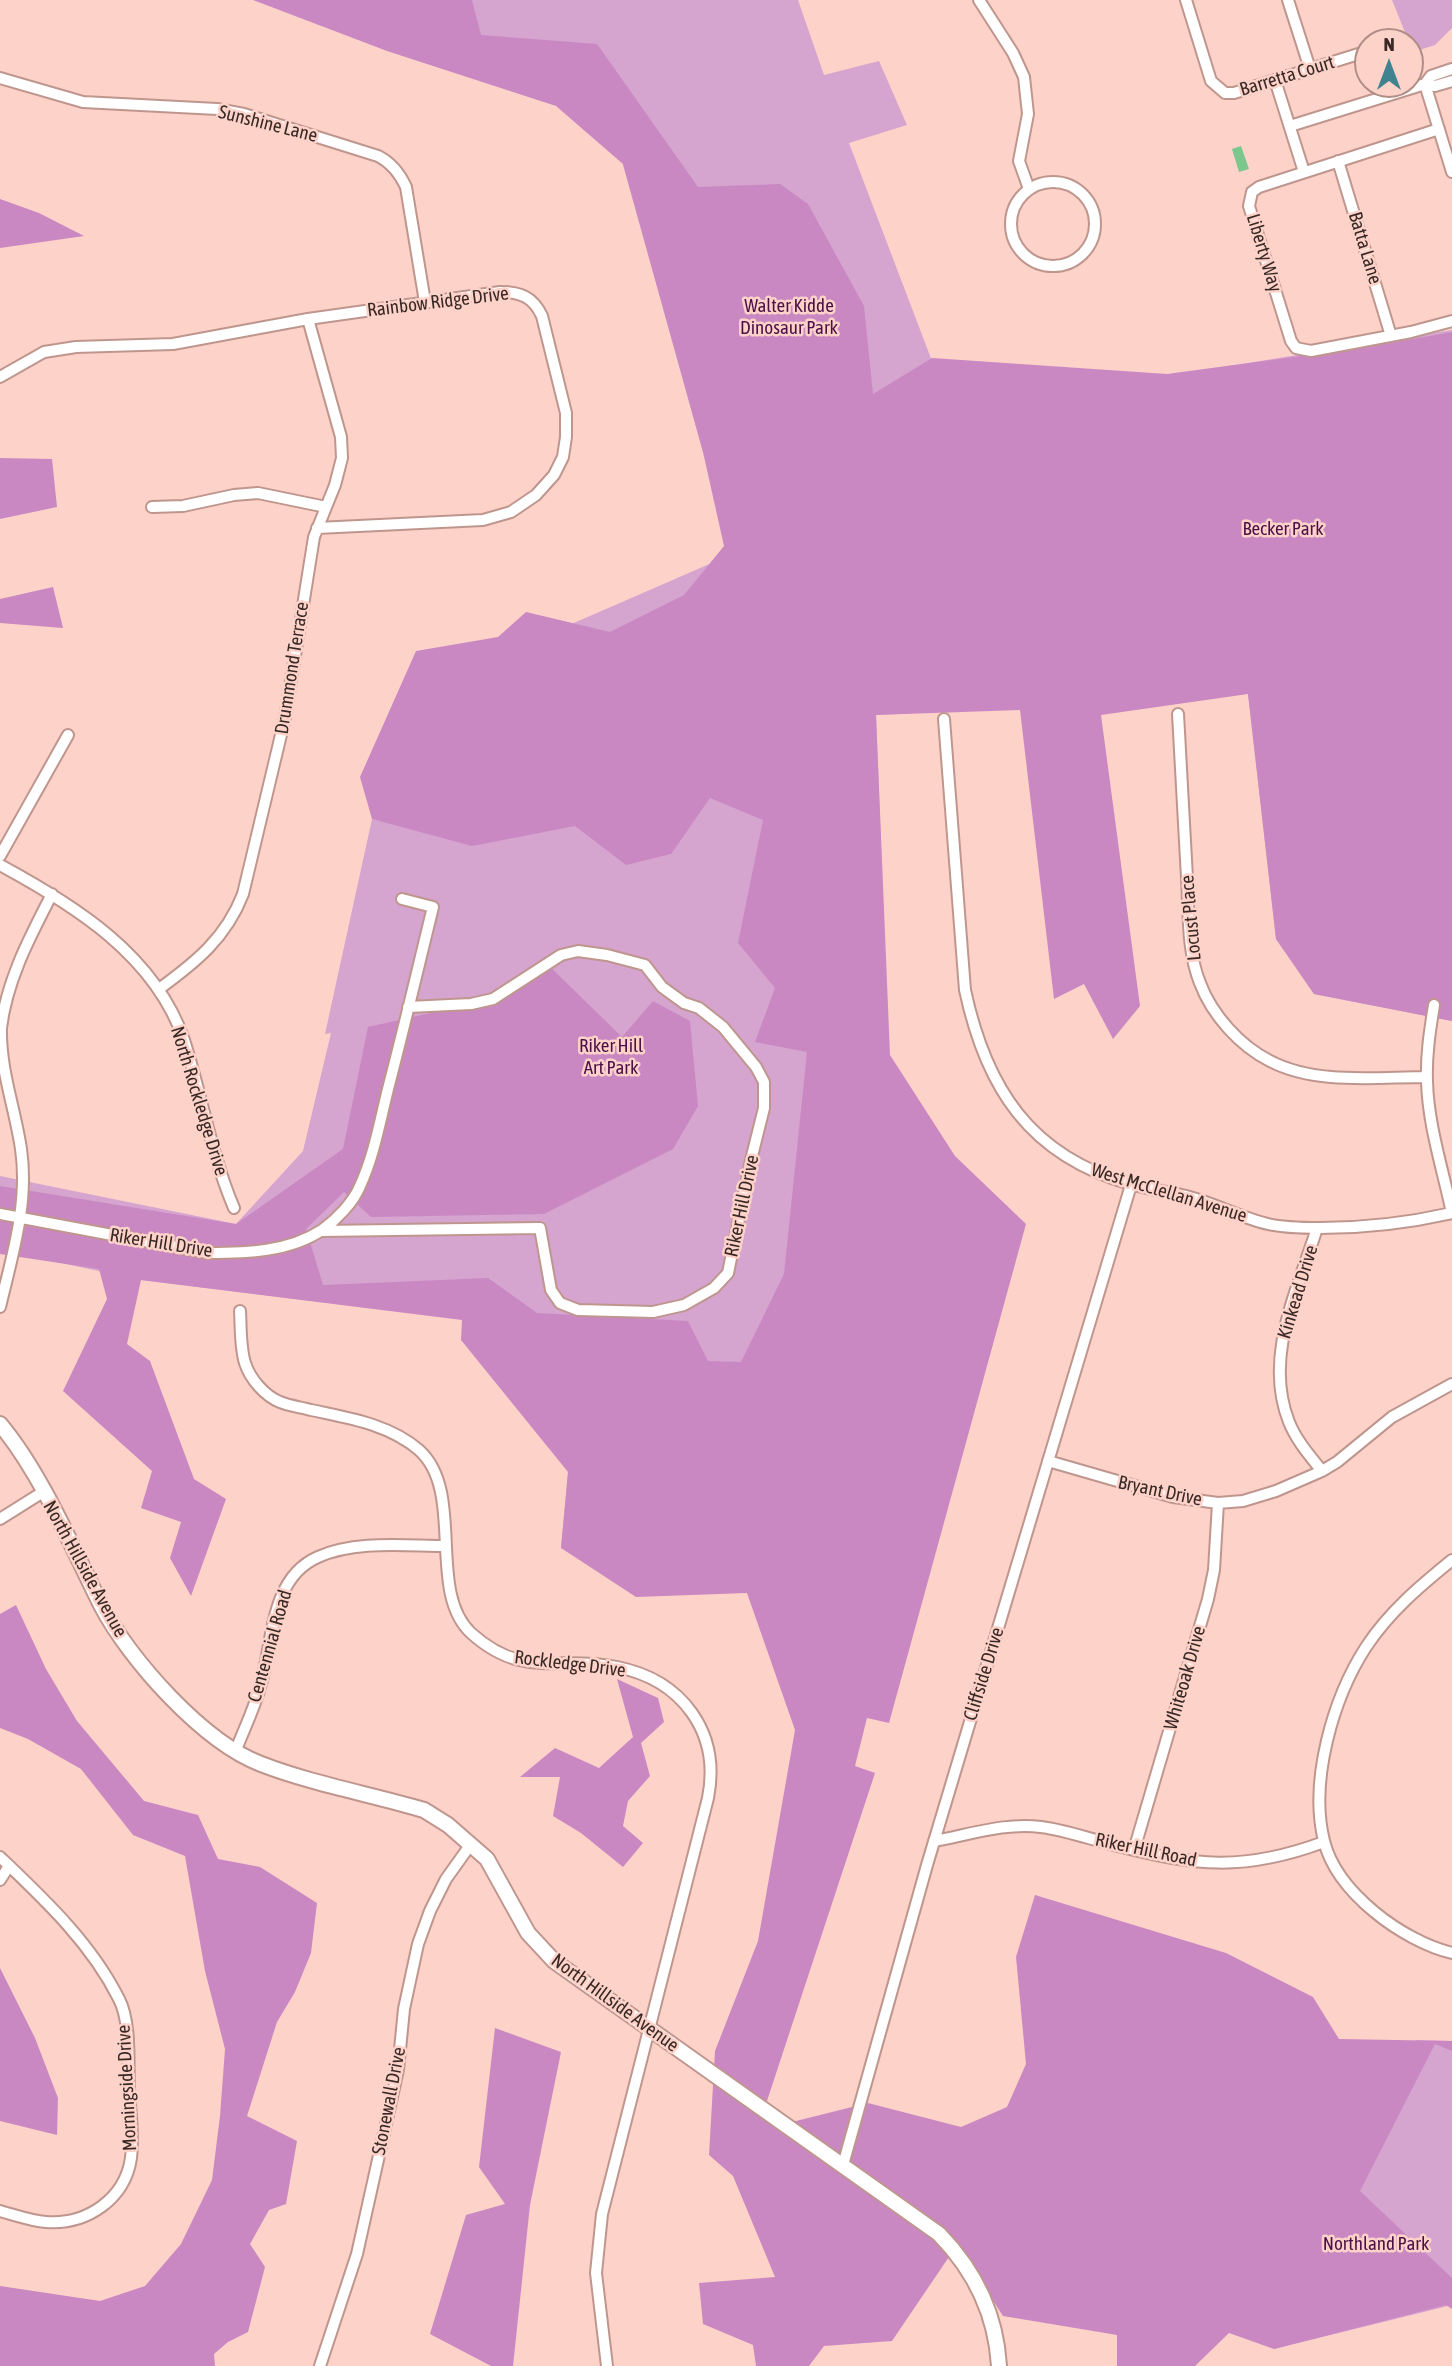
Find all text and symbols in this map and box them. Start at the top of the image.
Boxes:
north arrow [1354,28,1424,98]
text: N [1383,33,1395,55]
street label: Barretta Court [1237,51,1337,101]
street label: Sunshine Lane [216,101,320,147]
street label: Batta Lane [1343,209,1387,287]
street label: Liberty Way [1241,211,1287,295]
street label: Rainbow Ridge Drive [366,282,510,322]
park label: Walter Kidde Dinosaur Park [740,295,838,339]
park label: Becker Park [1242,518,1324,540]
street label: Drummond Terrace [270,600,314,736]
street label: Locust Place [1176,874,1206,962]
street label: North Rockledge Drive [165,1024,233,1178]
park label: Riker Hill Art Park [579,1035,643,1079]
street label: Riker Hill Drive [720,1153,764,1259]
street label: West McClellan Avenue [1088,1158,1250,1228]
street label: Riker Hill Drive [108,1224,214,1262]
street label: Kinkead Drive [1273,1242,1323,1342]
street label: Bryant Drive [1116,1471,1204,1511]
street label: North Hillside Avenue [38,1497,132,1641]
street label: Centennial Road [243,1587,297,1705]
street label: Whiteoak Drive [1159,1624,1211,1732]
street label: Cliffside Drive [959,1625,1009,1723]
street label: Rockledge Drive [513,1646,627,1682]
street label: Riker Hill Road [1093,1828,1199,1872]
street label: North Hillside Avenue [547,1949,683,2057]
street label: Morningside Drive [112,2024,142,2152]
street label: Stonewall Drive [367,2045,411,2157]
park label: Northland Park [1323,2233,1429,2255]

